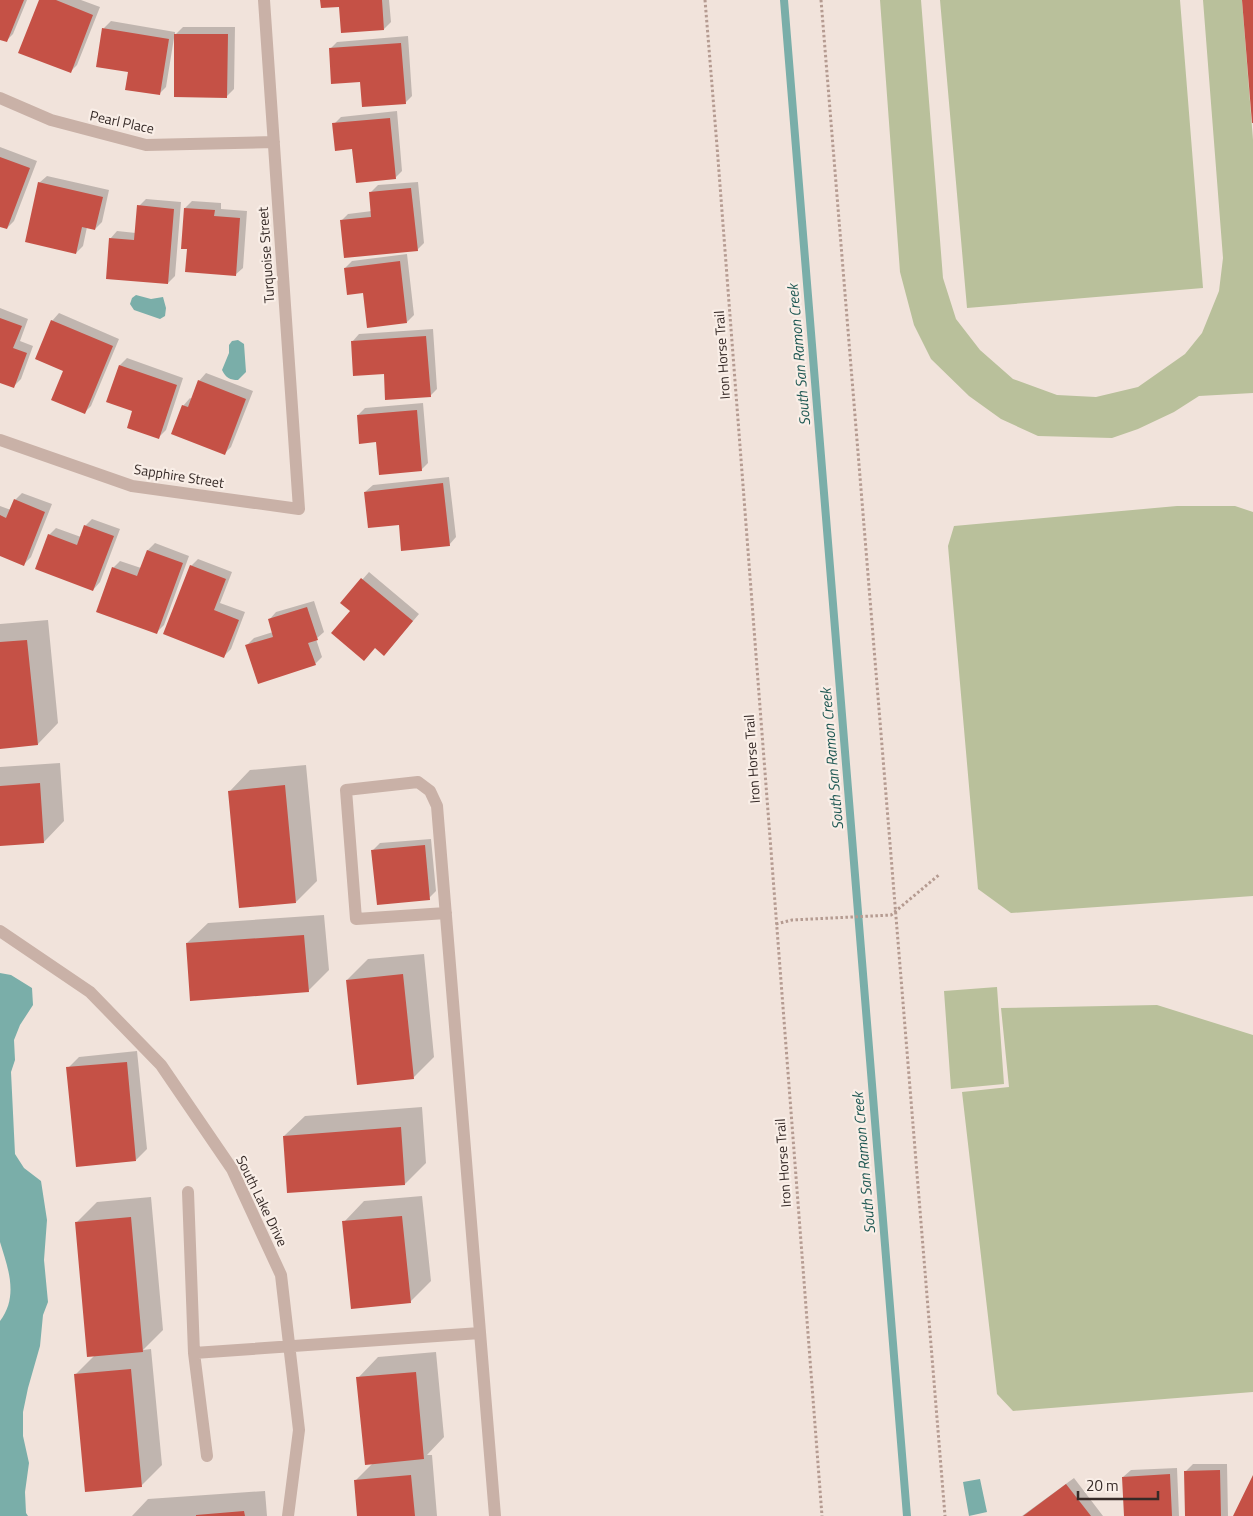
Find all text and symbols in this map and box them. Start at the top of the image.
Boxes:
street label: Pearl Place [88,104,156,139]
street label: Turquoise Street [252,206,279,304]
water label: South San Ramon Creek [781,281,816,427]
street label: Iron Horse Trail [708,310,735,400]
street label: Sapphire Street [133,458,226,493]
water label: South San Ramon Creek [814,685,849,831]
street label: Iron Horse Trail [738,714,765,804]
water label: South San Ramon Creek [846,1089,881,1235]
street label: Iron Horse Trail [769,1118,796,1208]
street label: South Lake Drive [231,1152,294,1250]
scale bar [1078,1468,1158,1500]
text: 20 m [1086,1474,1119,1497]

